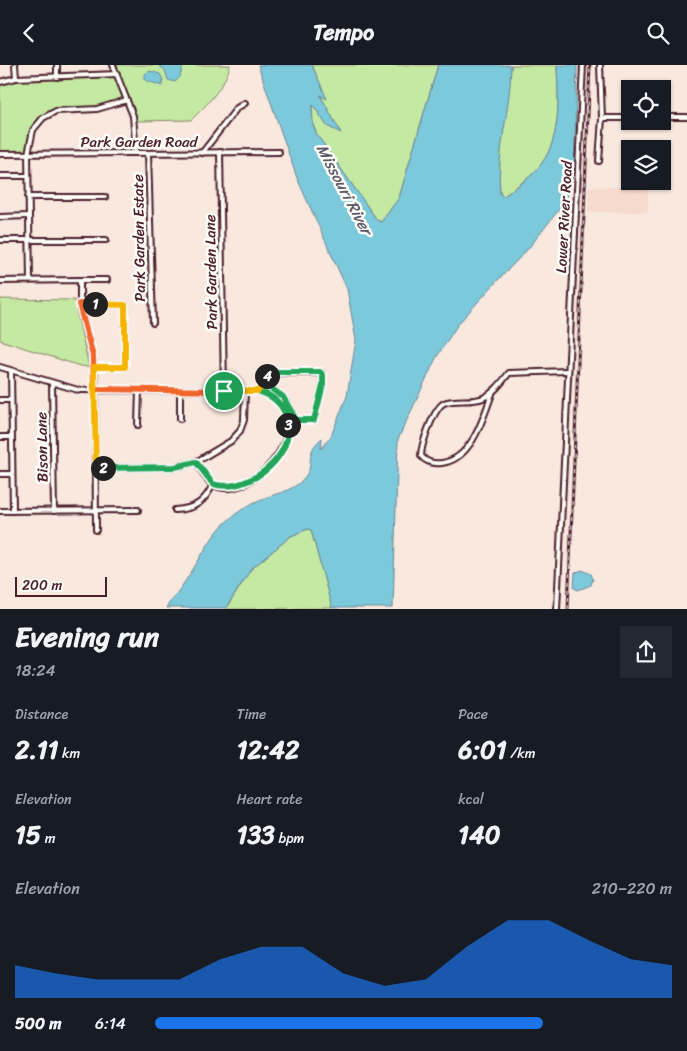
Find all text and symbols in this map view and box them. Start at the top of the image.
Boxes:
text: Tempo [313,13,374,52]
icon: back [15,19,43,47]
icon: search [644,19,672,47]
map controls [621,80,671,190]
button: locate [621,80,671,130]
street label: Park Garden Road [81,129,199,155]
water label: Missouri River [308,138,382,243]
button: layers [621,140,671,190]
street label: Lower River Road [548,159,580,274]
street label: Park Garden Estate [125,174,153,302]
street label: Park Garden Lane [197,214,225,330]
pin: 1 [82,291,108,317]
text: 1 [92,292,99,317]
pin: 4 [254,363,280,389]
text: 4 [263,364,272,389]
pin [203,370,245,412]
icon: arrive [210,377,238,405]
street label: Bison Lane [28,411,56,482]
pin: 3 [276,413,300,437]
text: 3 [285,413,292,438]
pin: 2 [90,455,116,481]
text: 2 [99,456,108,481]
scale bar [15,573,108,597]
text: 200 m [22,573,62,598]
text: Evening run [15,612,159,661]
button: share [620,626,672,678]
text: 18:24 [15,656,56,685]
text: Distance [15,702,68,727]
text: Time [237,702,266,727]
text: Pace [458,702,488,727]
text: 2.11 [15,727,58,772]
text: 12:42 [237,727,299,772]
text: 6:01 [458,727,507,772]
text: km [58,741,80,766]
text: /km [507,741,535,766]
text: Elevation [15,787,72,812]
text: Heart rate [237,787,302,812]
text: kcal [458,787,484,812]
text: 15 [15,812,41,857]
text: 133 [237,812,275,857]
text: 140 [458,812,500,857]
text: m [41,826,55,851]
text: bpm [275,826,304,851]
text: Elevation [15,874,80,903]
text: 210–220 m [592,874,672,903]
text: 500 m [15,1009,61,1038]
text: 6:14 [95,1009,126,1038]

